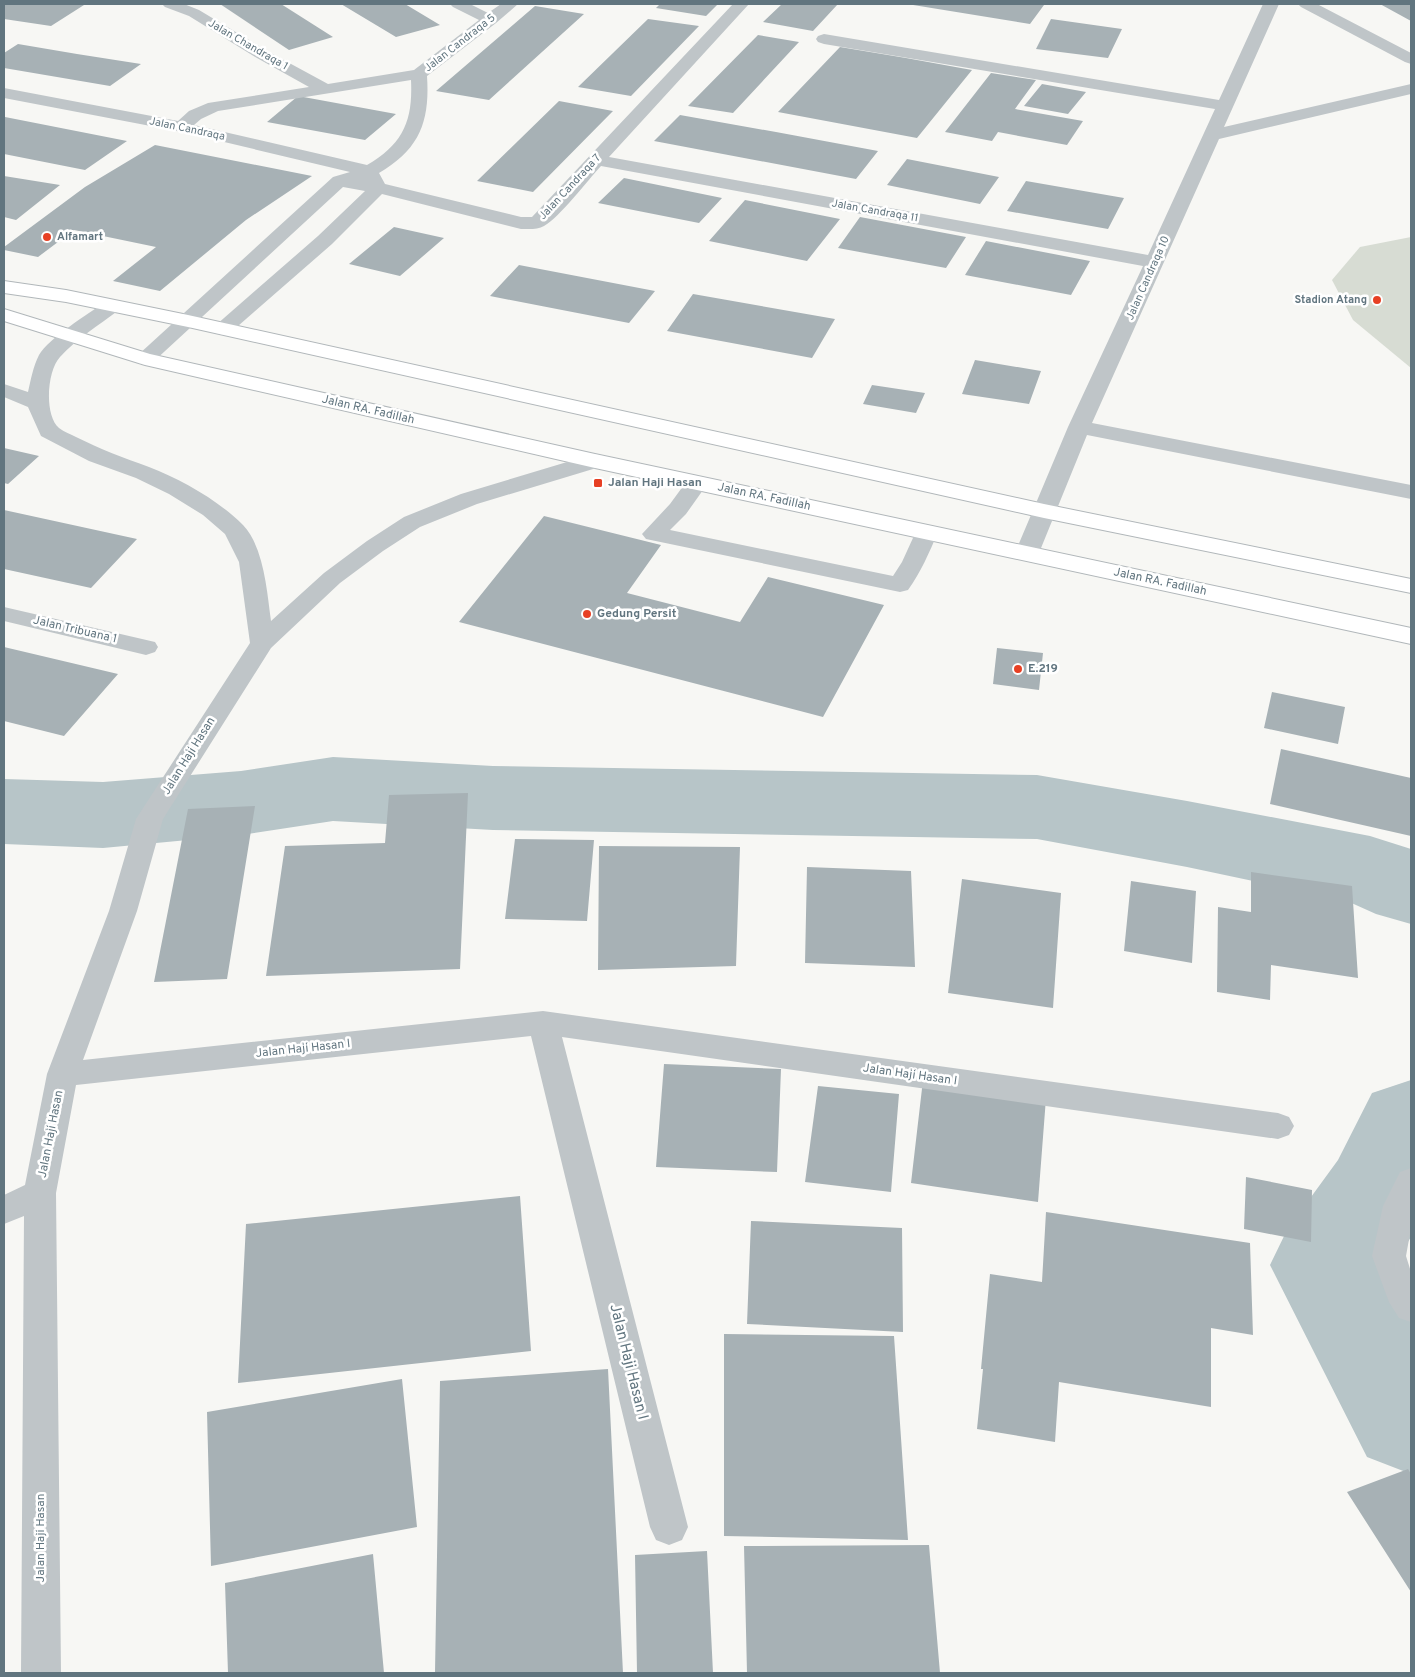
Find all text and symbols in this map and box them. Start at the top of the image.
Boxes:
street label: Jalan Candraqa 5 [422,11,499,75]
street label: Jalan Chandraqa 1 [206,16,290,74]
street label: Jalan Candraqa [148,114,226,144]
street label: Jalan Candraqa 7 [536,151,604,223]
street label: Jalan Candraqa 11 [831,196,919,226]
place label: Alfamart [57,230,103,244]
marker: Alfamart [41,231,53,243]
street label: Jalan Candraqa 10 [1123,234,1173,322]
place label: Stadion Atang [1294,293,1367,307]
marker: Stadion Atang [1371,294,1383,306]
street label: Jalan RA. Fadillah [320,392,416,428]
place label: Jalan Haji Hasan [608,475,702,491]
marker: Jalan Haji Hasan [592,477,604,489]
street label: Jalan RA. Fadillah [716,479,812,515]
street label: Jalan RA. Fadillah [1112,564,1208,600]
place label: Gedung Persit [597,606,677,622]
marker: Gedung Persit [581,608,593,620]
street label: Jalan Tribuana 1 [31,613,119,647]
place label: E.219 [1028,661,1058,677]
marker: E.219 [1012,663,1024,675]
street label: Jalan Haji Hasan [159,714,219,798]
street label: Jalan Haji Hasan I [255,1036,351,1062]
street label: Jalan Haji Hasan I [862,1060,958,1090]
street label: Jalan Haji Hasan [35,1089,67,1179]
street label: Jalan Haji Hasan I [604,1302,652,1422]
street label: Jalan Haji Hasan [33,1494,49,1582]

